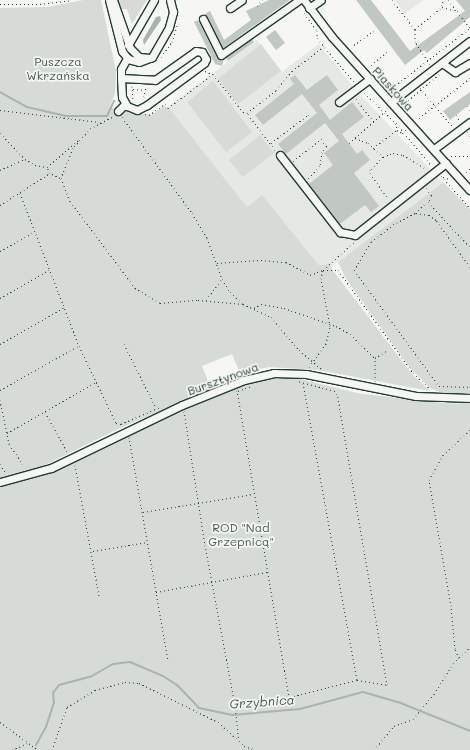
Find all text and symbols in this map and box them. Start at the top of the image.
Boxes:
park label: Puszcza Wkrzańska [26,55,90,83]
street label: Piaskowa [369,64,417,114]
street label: Bursztynowa [185,359,261,399]
park label: ROD "Nad Grzepnicą" [208,521,274,549]
water label: Grzybnica [229,692,295,712]

